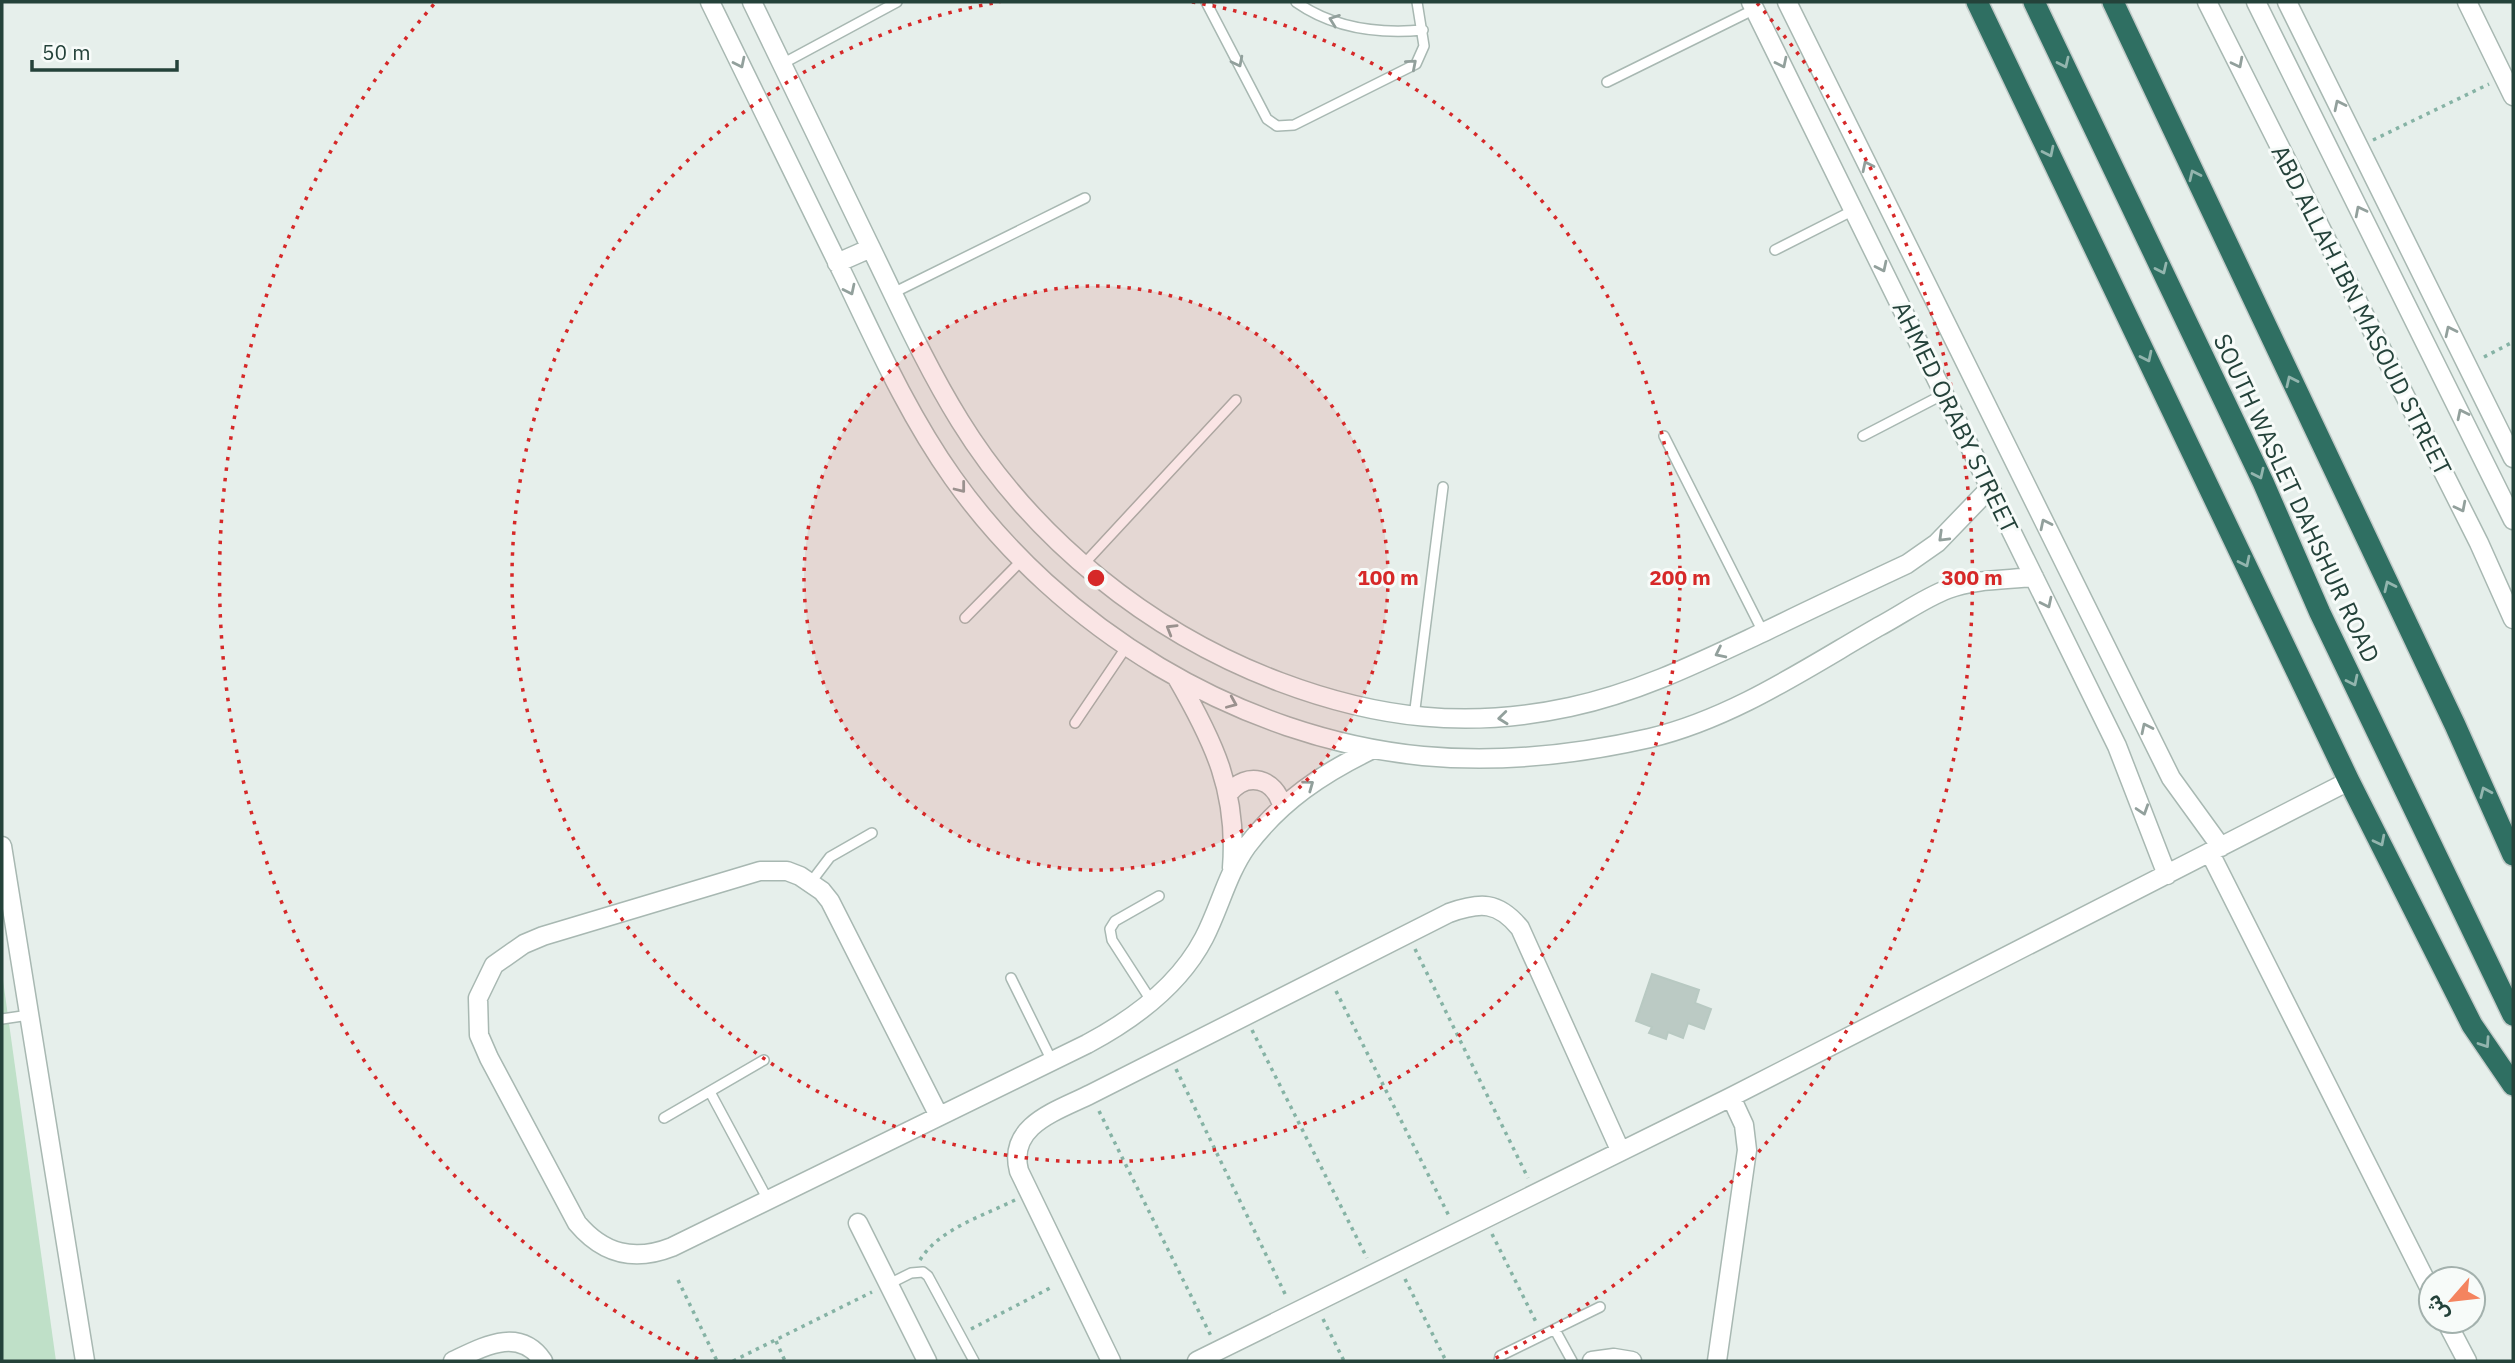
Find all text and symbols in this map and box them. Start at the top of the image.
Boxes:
one-way arrow [1328,14,1340,28]
scale bar [32,28,177,72]
text: 50 m [42,38,91,66]
one-way arrow [1229,55,1243,68]
one-way arrow [732,56,746,68]
one-way arrow [1773,56,1787,68]
one-way arrow [2055,56,2069,68]
one-way arrow [2229,56,2243,68]
one-way arrow [1404,60,1417,72]
one-way arrow [2333,100,2347,112]
street label: ABD ALLAH IBN MASOUD STREET [2264,139,2460,481]
one-way arrow [2040,145,2054,157]
one-way arrow [1862,161,1876,173]
one-way arrow [2188,170,2202,182]
one-way arrow [2355,206,2369,218]
one-way arrow [1874,260,1888,272]
one-way arrow [2153,262,2167,274]
one-way arrow [842,283,856,295]
street label: AHMED ORABY STREET [1886,296,2026,539]
one-way arrow [2445,326,2459,338]
street label: SOUTH WASLET DAHSHUR ROAD [2207,328,2387,668]
one-way arrow [2139,350,2153,362]
one-way arrow [2286,376,2300,388]
one-way arrow [2456,409,2470,421]
one-way arrow [2251,467,2265,479]
one-way arrow [952,480,965,493]
one-way arrow [2452,500,2466,512]
one-way arrow [2039,519,2053,531]
one-way arrow [1938,529,1951,542]
one-way arrow [2237,555,2251,567]
text: 100 m [1357,563,1419,591]
text: 200 m [1649,563,1711,591]
text: 300 m [1941,563,2003,591]
centre of rings [1084,566,1108,590]
one-way arrow [2383,581,2397,593]
one-way arrow [2039,596,2053,608]
one-way arrow [1165,624,1178,637]
one-way arrow [1715,645,1727,659]
one-way arrow [2345,674,2359,686]
one-way arrow [1225,695,1237,709]
one-way arrow [1497,710,1509,725]
one-way arrow [2140,723,2154,735]
one-way arrow [1301,781,1314,793]
one-way arrow [2479,787,2493,800]
one-way arrow [2134,803,2149,815]
one-way arrow [2371,834,2385,847]
one-way arrow [2477,1035,2489,1048]
north arrow [2417,1265,2487,1335]
text: ش [2420,1291,2454,1325]

